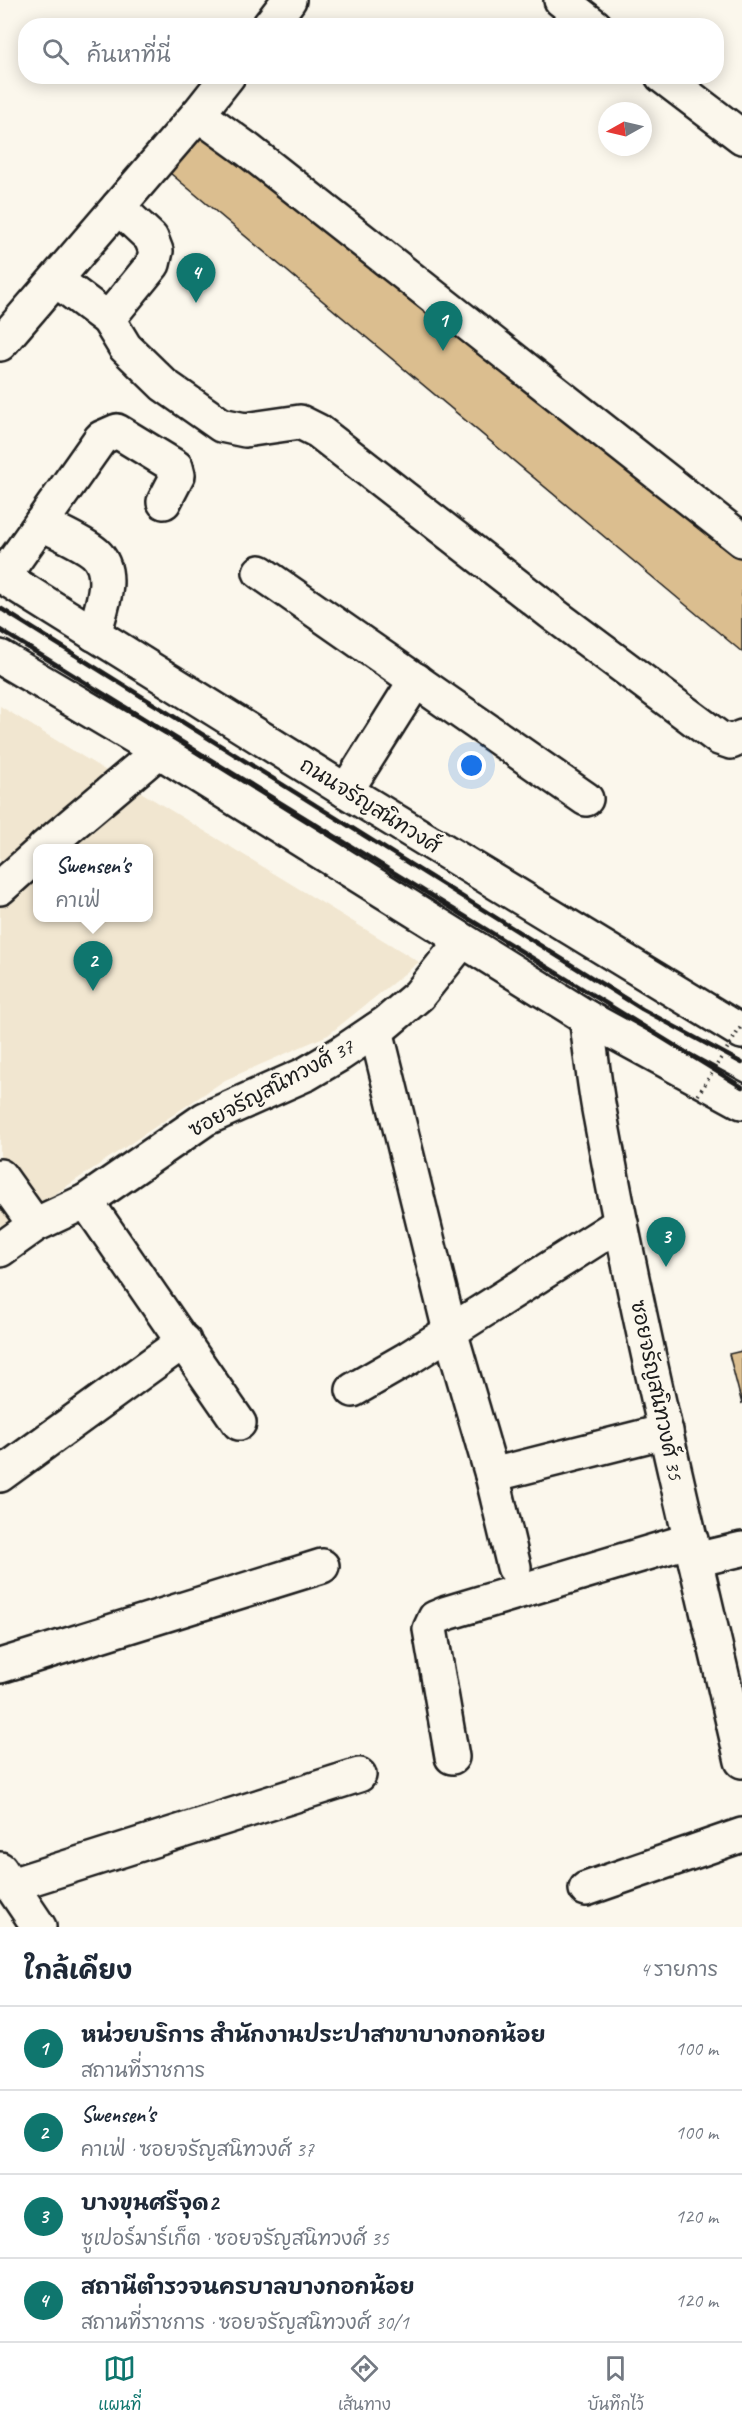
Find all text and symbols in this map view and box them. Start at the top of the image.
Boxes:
search box [18,18,724,84]
icon: search [39,35,72,68]
text: ค้นหาที่นี่ [87,41,171,69]
north arrow [598,102,652,156]
pin: 4 [176,254,216,303]
pin: 1 [424,302,462,351]
street label: ถนนจรัญสนิทวงศ์ [295,751,446,859]
your location [457,751,486,780]
popup [33,844,153,922]
text: Swensen's [56,852,130,880]
text: คาเฟ่ [56,888,101,913]
pin: 2 [74,942,112,991]
street label: ซอยจรัญสนิทวงศ์ 37 [184,1033,359,1143]
pin: 3 [646,1218,686,1267]
street label: ซอยจรัญสนิทวงศ์ 35 [625,1298,689,1484]
text: ใกล้เคียง [24,1954,132,1987]
text: 4 รายการ [640,1957,718,1982]
text: หน่วยบริการ สำนักงานประปาสาขาบางกอกน้อย [81,2021,546,2049]
text: 1 [39,2036,48,2061]
text: 100 m [675,2036,718,2061]
text: สถานที่ราชการ [81,2058,205,2083]
text: Swensen's [81,2101,155,2129]
text: 2 [39,2120,48,2145]
text: 100 m [675,2120,718,2145]
text: คาเฟ่ · ซอยจรัญสนิทวงศ์ 37 [81,2137,314,2162]
text: บางขุนศรีจุด2 [81,2189,219,2217]
text: 3 [39,2204,48,2229]
text: 120 m [675,2204,718,2229]
text: ซูเปอร์มาร์เก็ต · ซอยจรัญสนิทวงศ์ 35 [81,2226,389,2251]
text: สถานีตำรวจนครบาลบางกอกน้อย [81,2273,415,2301]
text: 4 [39,2288,48,2313]
text: 120 m [675,2288,718,2313]
text: สถานที่ราชการ · ซอยจรัญสนิทวงศ์ 30/1 [81,2310,409,2335]
tab: แผนที่ [98,2352,141,2416]
tab: เส้นทาง [338,2352,391,2416]
tab: บันทึกไว้ [587,2352,644,2416]

